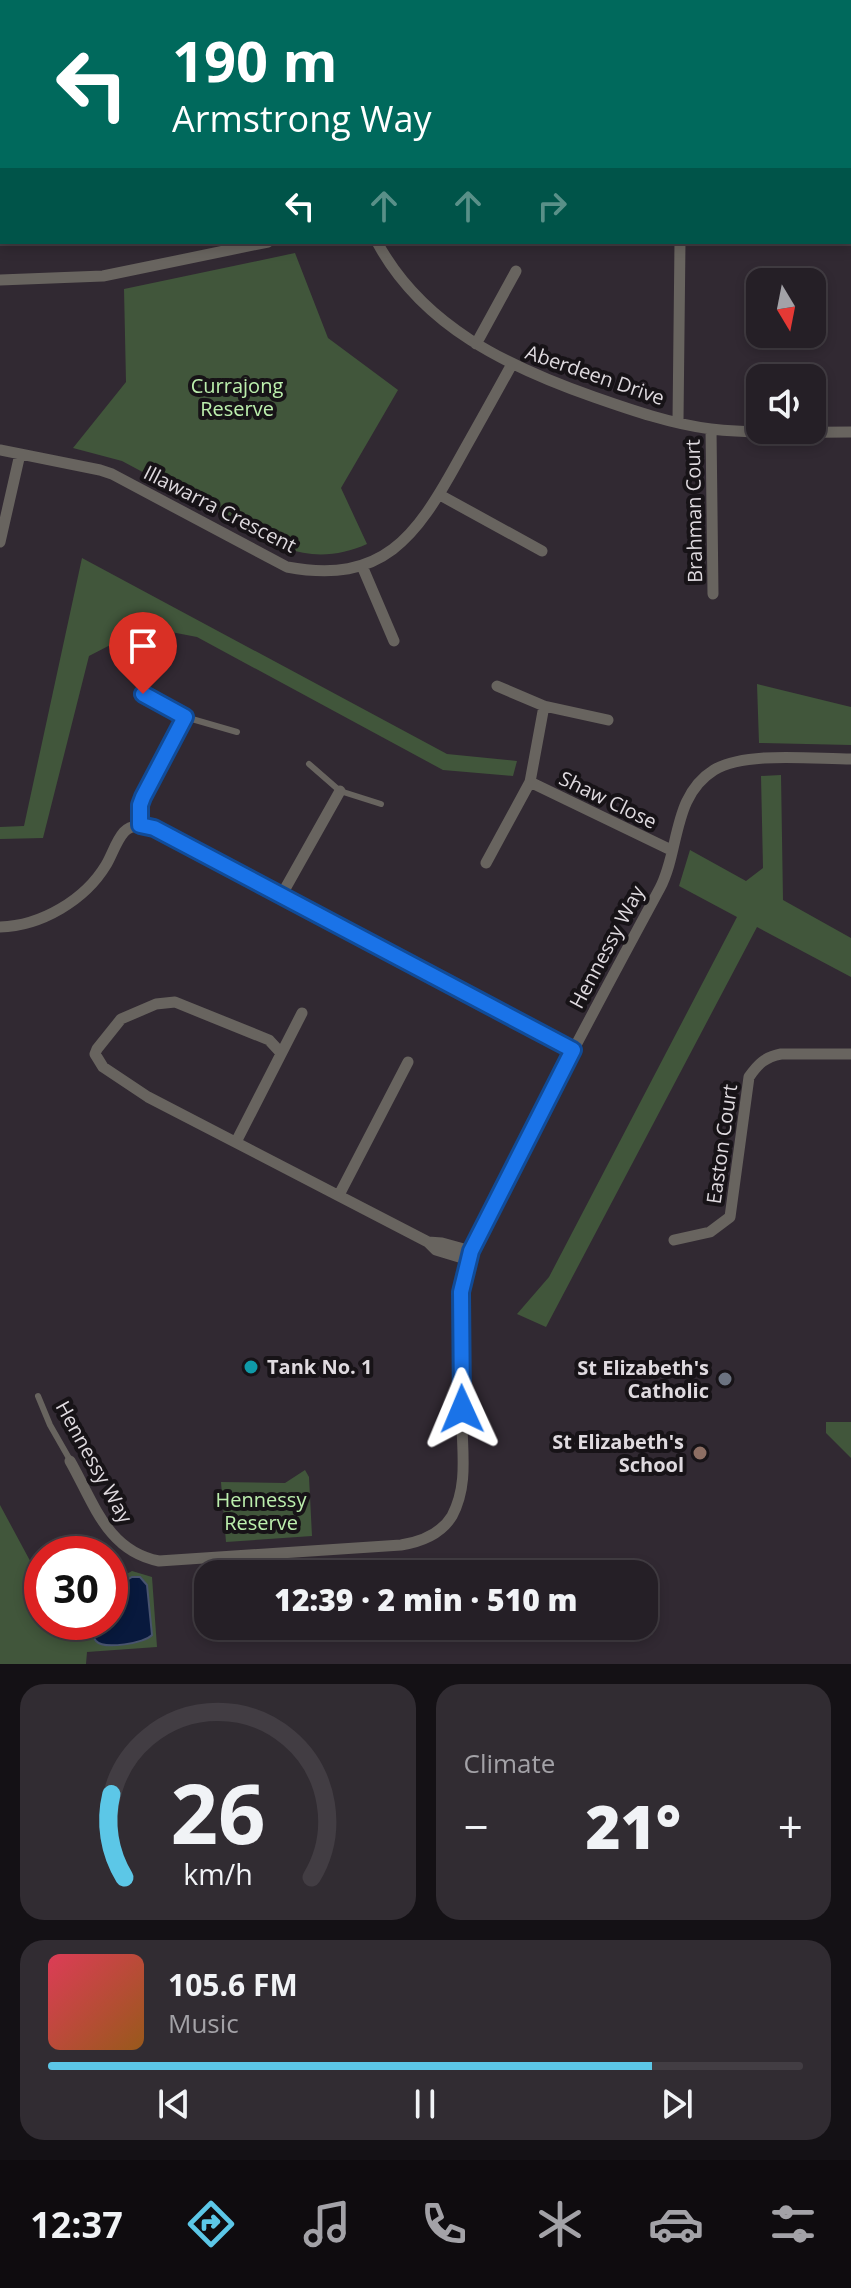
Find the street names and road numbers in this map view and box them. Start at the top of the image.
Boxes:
street label: Aberdeen Drive [522,338,668,411]
street label: Brahman Court [679,439,708,583]
street label: Illawarra Crescent [139,458,301,559]
street label: Shaw Close [555,764,662,835]
street label: Hennessy Way [563,880,651,1013]
street label: Easton Court [700,1082,743,1206]
street label: Hennessy Way [50,1396,140,1528]

